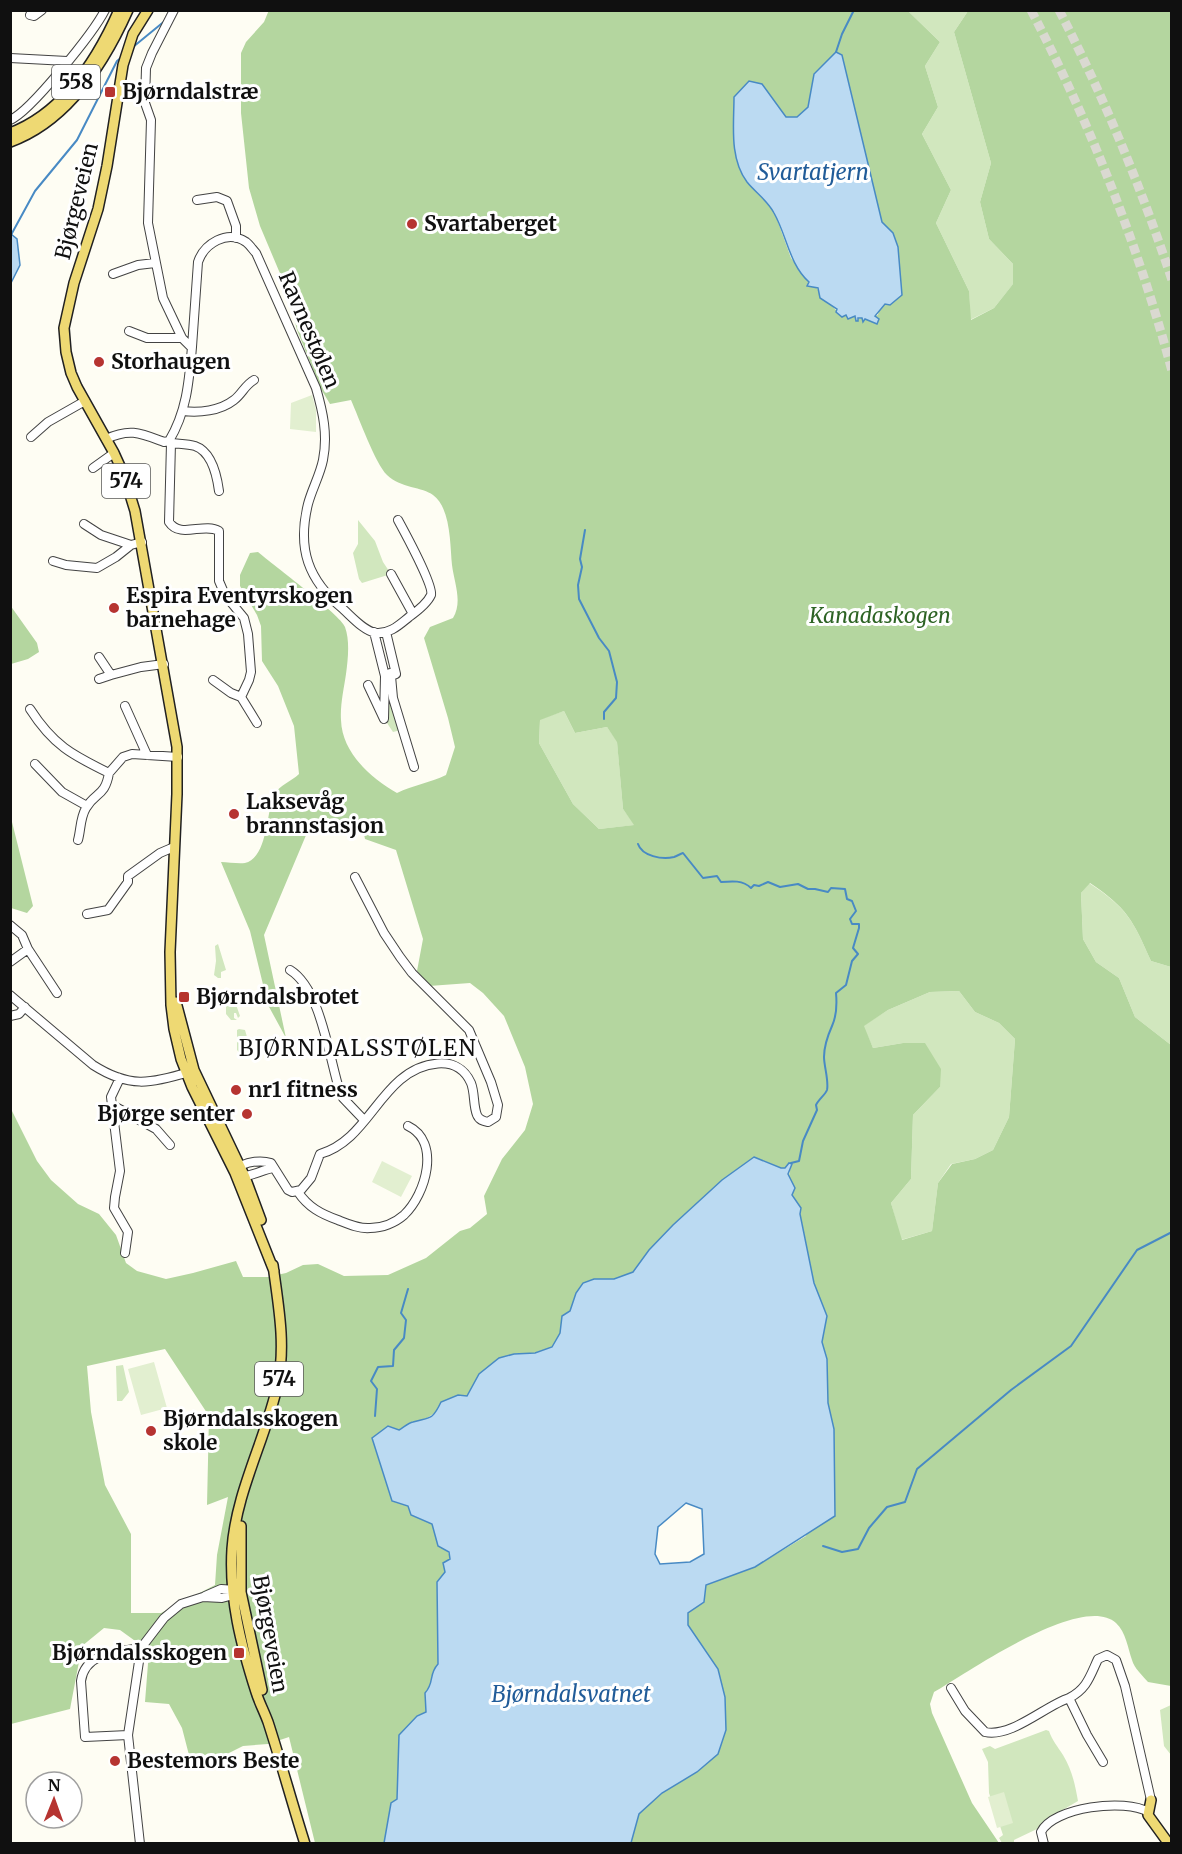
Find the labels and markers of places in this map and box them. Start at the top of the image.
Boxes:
place label: Bjørndalstræ [122,78,259,105]
marker: Bjørndalstræ [103,85,117,99]
place label: Svartaberget [424,210,557,237]
marker: Svartaberget [405,217,419,231]
place label: Storhaugen [111,348,230,375]
marker: Storhaugen [92,355,106,369]
place label: Espira Eventyrskogen barnehage [126,582,353,633]
marker: Espira Eventyrskogen barnehage [107,601,121,615]
place label: Laksevåg brannstasjon [246,788,384,839]
marker: Laksevåg brannstasjon [227,807,241,821]
place label: Bjørndalsbrotet [196,983,359,1010]
marker: Bjørndalsbrotet [177,990,191,1004]
place label: nr1 fitness [248,1076,358,1103]
marker: nr1 fitness [229,1083,243,1097]
place label: Bjørge senter [97,1100,235,1127]
marker: Bjørge senter [240,1107,254,1121]
place label: Bjørndalsskogen skole [163,1405,338,1456]
marker: Bjørndalsskogen skole [144,1424,158,1438]
place label: Bjørndalsskogen [52,1639,227,1666]
marker: Bjørndalsskogen [232,1646,246,1660]
place label: Bestemors Beste [127,1747,299,1774]
marker: Bestemors Beste [108,1754,122,1768]

